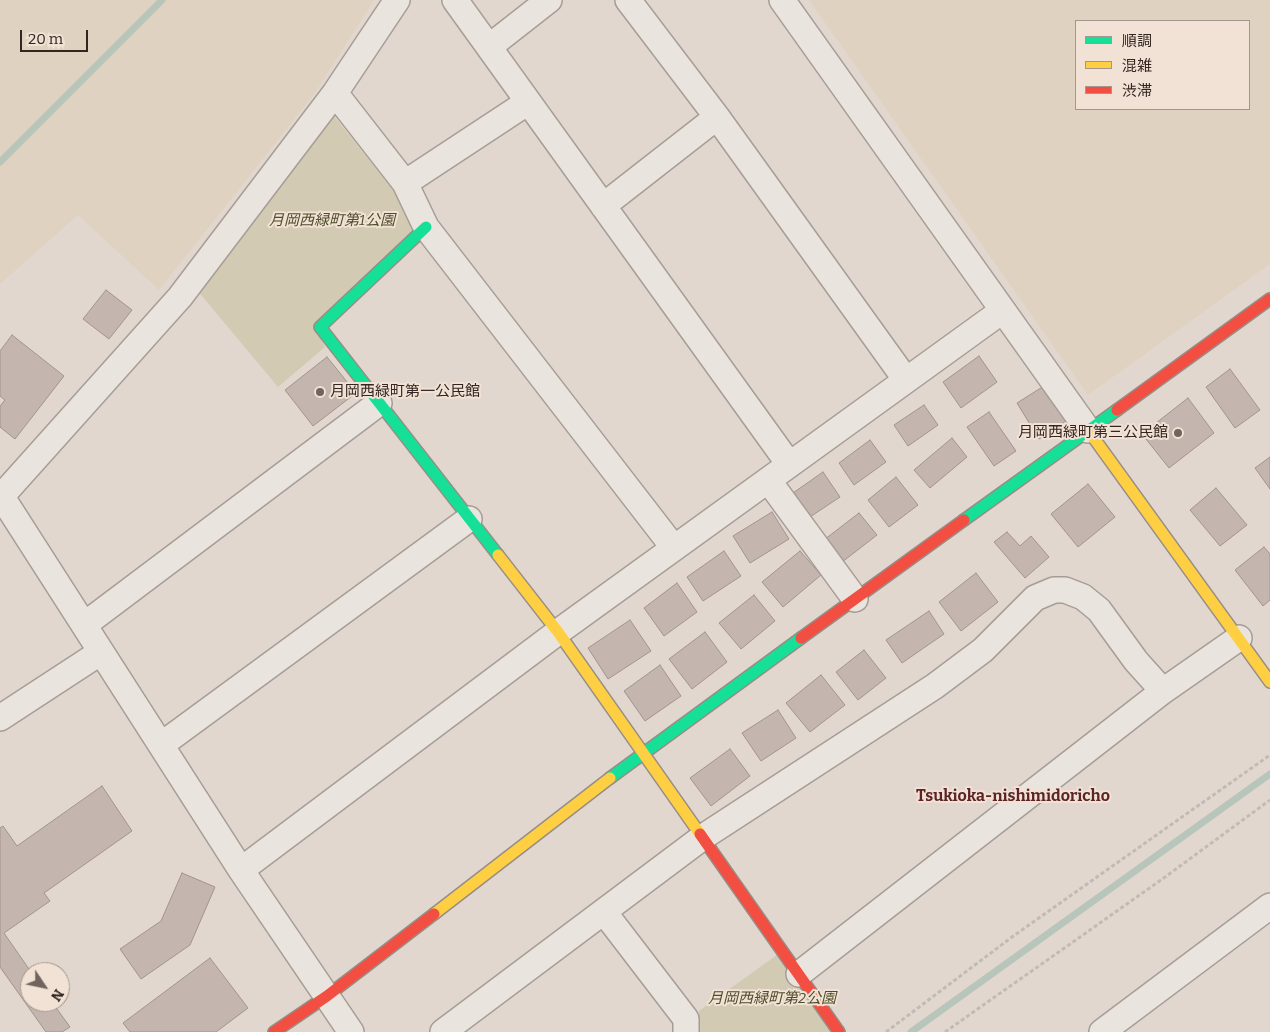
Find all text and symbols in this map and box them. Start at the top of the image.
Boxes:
scale bar [22,20,90,52]
legend [1075,20,1250,110]
text: 20 m [28,30,63,48]
text: 順調 [1122,32,1152,50]
text: 混雑 [1122,57,1152,75]
text: 渋滞 [1122,82,1152,100]
park label: 月岡西緑町第1公園 [269,212,395,230]
place label: 月岡西緑町第一公民館 [330,383,480,401]
marker: 月岡西緑町第一公民館 [314,386,326,398]
place label: 月岡西緑町第三公民館 [1018,424,1168,442]
marker: 月岡西緑町第三公民館 [1172,427,1184,439]
district label: Tsukioka-nishimidoricho [916,787,1110,807]
north arrow [20,962,70,1012]
text: N [47,986,67,1004]
park label: 月岡西緑町第2公園 [708,990,836,1008]

